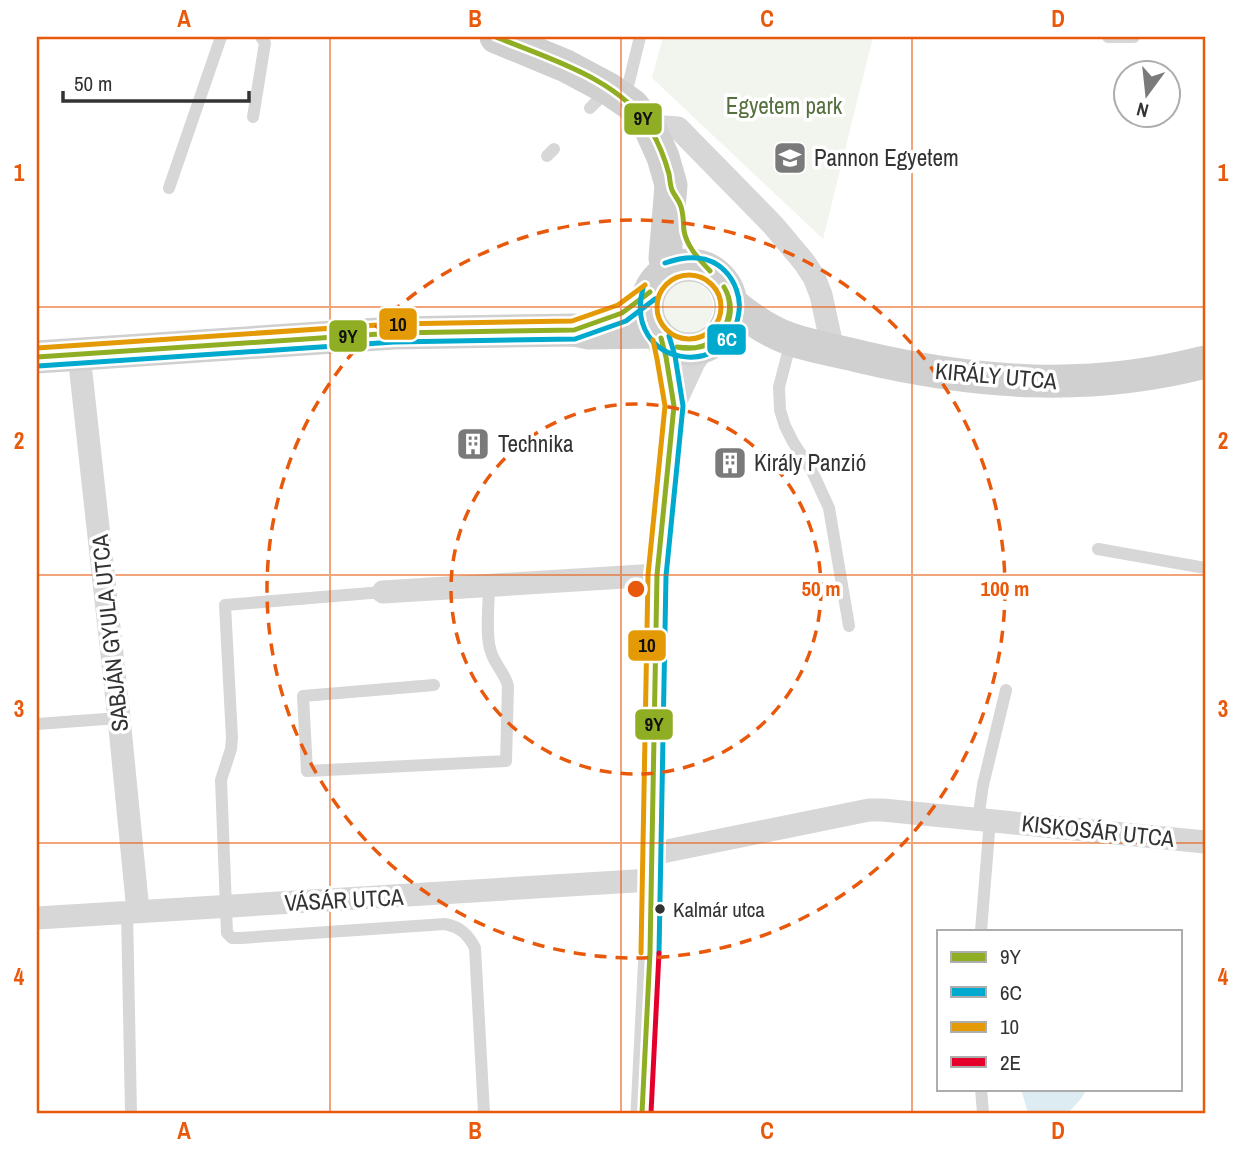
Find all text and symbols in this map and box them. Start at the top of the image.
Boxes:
text: A [177,3,191,34]
text: B [468,3,482,34]
text: C [760,3,774,34]
text: D [1051,3,1065,34]
scale bar [63,60,248,104]
north arrow [1112,60,1182,130]
text: 50 m [74,69,112,98]
park label: Egyetem park [726,90,843,121]
text: N [1134,96,1151,124]
line badge: 9Y [623,102,663,136]
text: 9Y [633,105,653,131]
school or university icon: Pannon Egyetem [771,139,809,177]
place label: Pannon Egyetem [814,142,959,173]
text: 1 [14,157,25,188]
text: 1 [1218,157,1229,188]
line badge: 10 [378,307,418,341]
text: 10 [389,311,407,337]
line badge: 9Y [328,319,368,353]
text: 9Y [338,323,358,349]
line badge: 6C [706,323,747,356]
text: 6C [717,326,737,352]
street label: KIRÁLY UTCA [934,355,1059,396]
text: 2 [14,425,24,456]
building icon: Technika [454,425,492,463]
text: 2 [1218,425,1228,456]
place label: Technika [498,428,574,459]
building icon: Király Panzió [711,444,749,482]
place label: Király Panzió [754,447,866,478]
street label: SABJÁN GYULA UTCA [84,533,135,733]
text: 50 m [801,574,841,603]
text: 100 m [981,574,1029,603]
centre of rings [624,577,648,601]
line badge: 10 [627,629,667,662]
text: 10 [638,632,656,658]
text: 3 [14,693,24,724]
text: 3 [1218,693,1228,724]
line badge: 9Y [634,708,674,741]
text: 9Y [644,711,664,737]
street label: KISKOSÁR UTCA [1020,807,1176,854]
street label: VÁSÁR UTCA [284,881,405,918]
place label: Kalmár utca [673,895,765,924]
marker: Kalmár utca [653,902,667,916]
legend [937,930,1182,1090]
text: 9Y [1000,942,1022,971]
text: 4 [14,961,25,992]
text: 4 [1218,961,1229,992]
text: 6C [1000,978,1022,1007]
text: 10 [1000,1012,1019,1041]
text: 2E [1000,1048,1021,1077]
text: A [177,1115,191,1146]
text: B [468,1115,482,1146]
text: C [760,1115,774,1146]
text: D [1051,1115,1065,1146]

